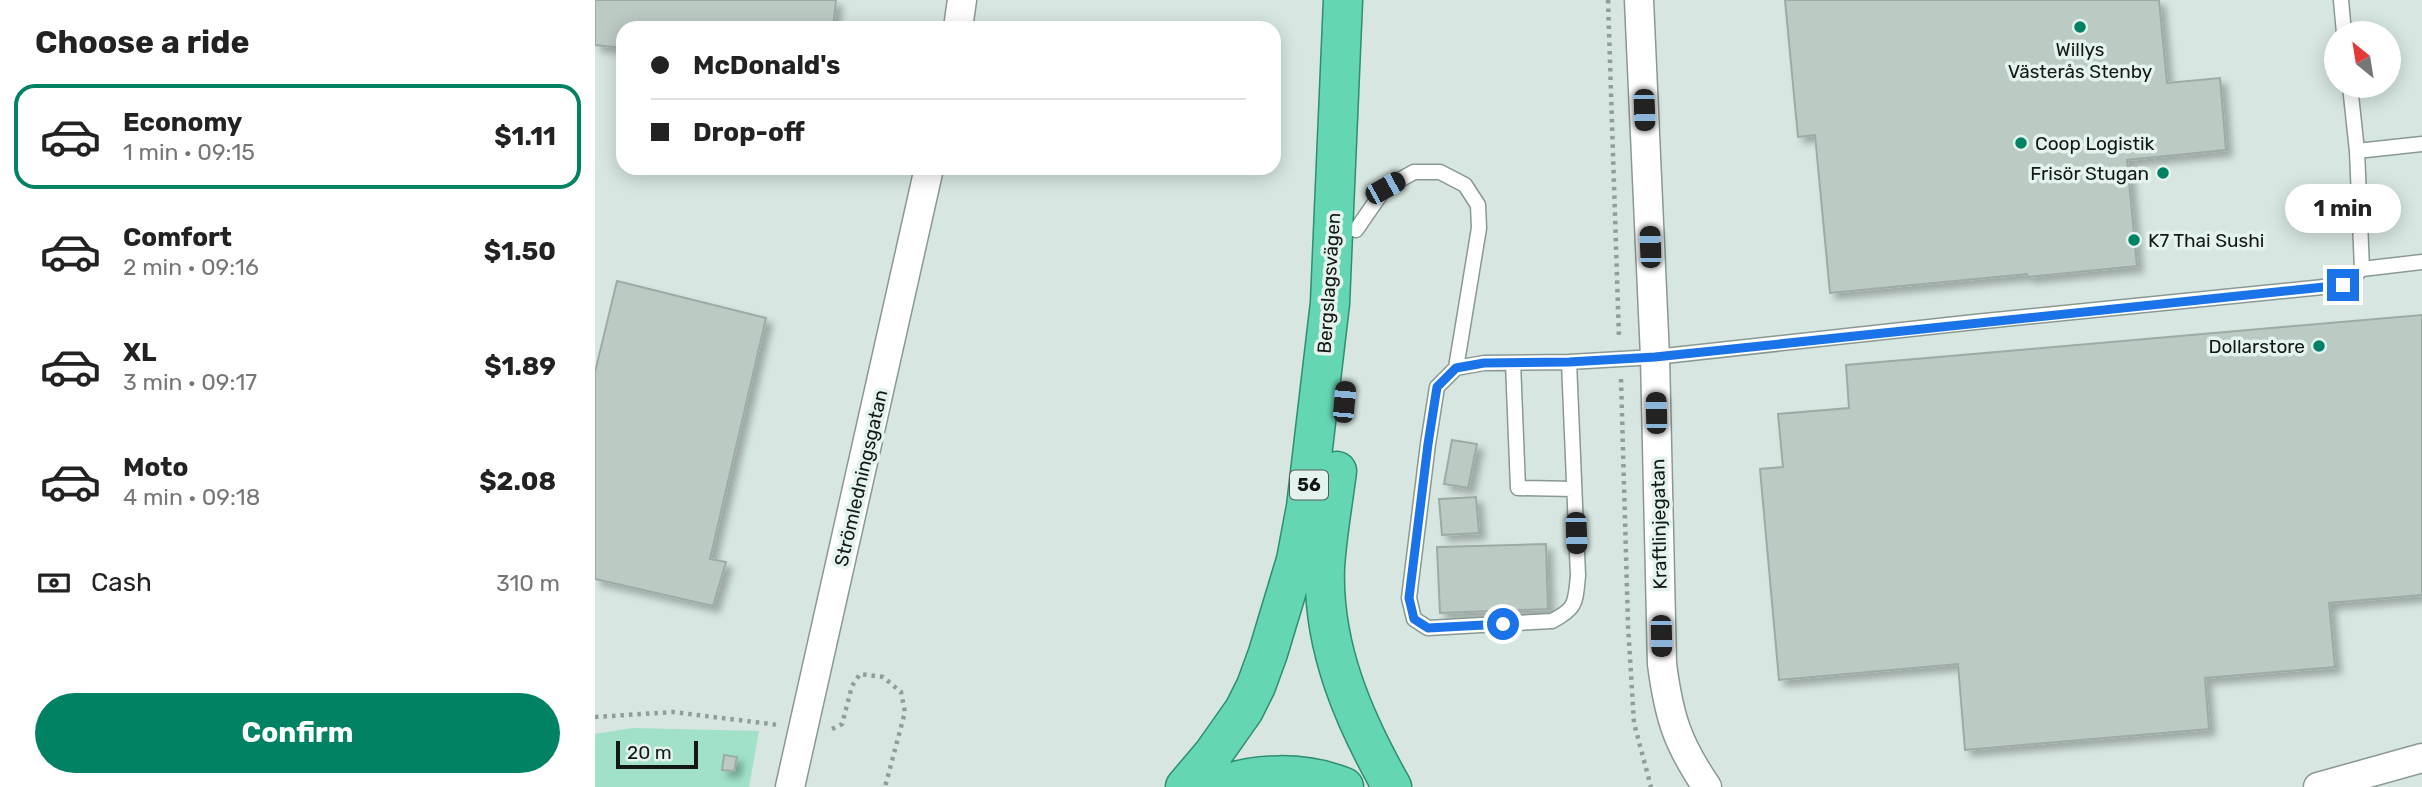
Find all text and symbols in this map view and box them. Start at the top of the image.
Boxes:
marker: Willys Västerås Stenby [2072,19,2088,35]
north arrow [2324,21,2401,98]
map controls [2324,21,2401,98]
text: Choose a ride [35,23,249,61]
place label: Willys Västerås Stenby [2008,38,2152,83]
text: McDonald's [693,50,841,81]
car [1633,89,1656,131]
icon: car [39,105,102,168]
text: Economy [123,107,242,138]
text: Drop-off [693,117,805,148]
text: $1.11 [494,121,556,152]
place label: Coop Logistik [2035,132,2154,155]
marker: Coop Logistik [2013,135,2029,151]
text: 1 min · 09:15 [123,138,255,166]
place label: Frisör Stugan [2030,162,2149,185]
marker: Frisör Stugan [2155,165,2171,181]
car [1362,169,1409,207]
callout: 1 min [2285,184,2401,232]
text: 1 min [2314,194,2372,222]
street label: Bergslagsvägen [1313,212,1345,354]
icon: car [39,220,102,283]
text: Comfort [123,222,232,253]
car [1639,226,1662,268]
place label: K7 Thai Sushi [2148,229,2264,252]
marker: K7 Thai Sushi [2126,232,2142,248]
text: $1.50 [484,236,556,267]
text: 2 min · 09:16 [123,253,259,281]
route end [2327,269,2359,301]
icon: car [39,335,102,398]
place label: Dollarstore [2208,335,2305,358]
text: XL [123,337,156,368]
marker: Dollarstore [2311,338,2327,354]
text: $1.89 [484,351,556,382]
text: 3 min · 09:17 [123,368,257,396]
car [1332,380,1357,424]
street label: Strömledningsgatan [829,387,893,569]
car [1646,392,1667,434]
icon: car [39,450,102,513]
text: Moto [123,452,188,483]
street label: Kraftlinjegatan [1646,458,1672,590]
text: $2.08 [479,466,556,497]
road number: 56 [1290,471,1328,500]
text: 4 min · 09:18 [123,483,260,511]
car [1565,512,1588,554]
icon: cash [35,564,73,602]
text: Cash [91,567,152,598]
text: 310 m [496,569,560,597]
route start [1487,608,1519,640]
car [1651,615,1672,657]
button: Confirm [35,693,560,773]
scale bar [616,738,698,770]
text: 20 m [627,741,672,764]

